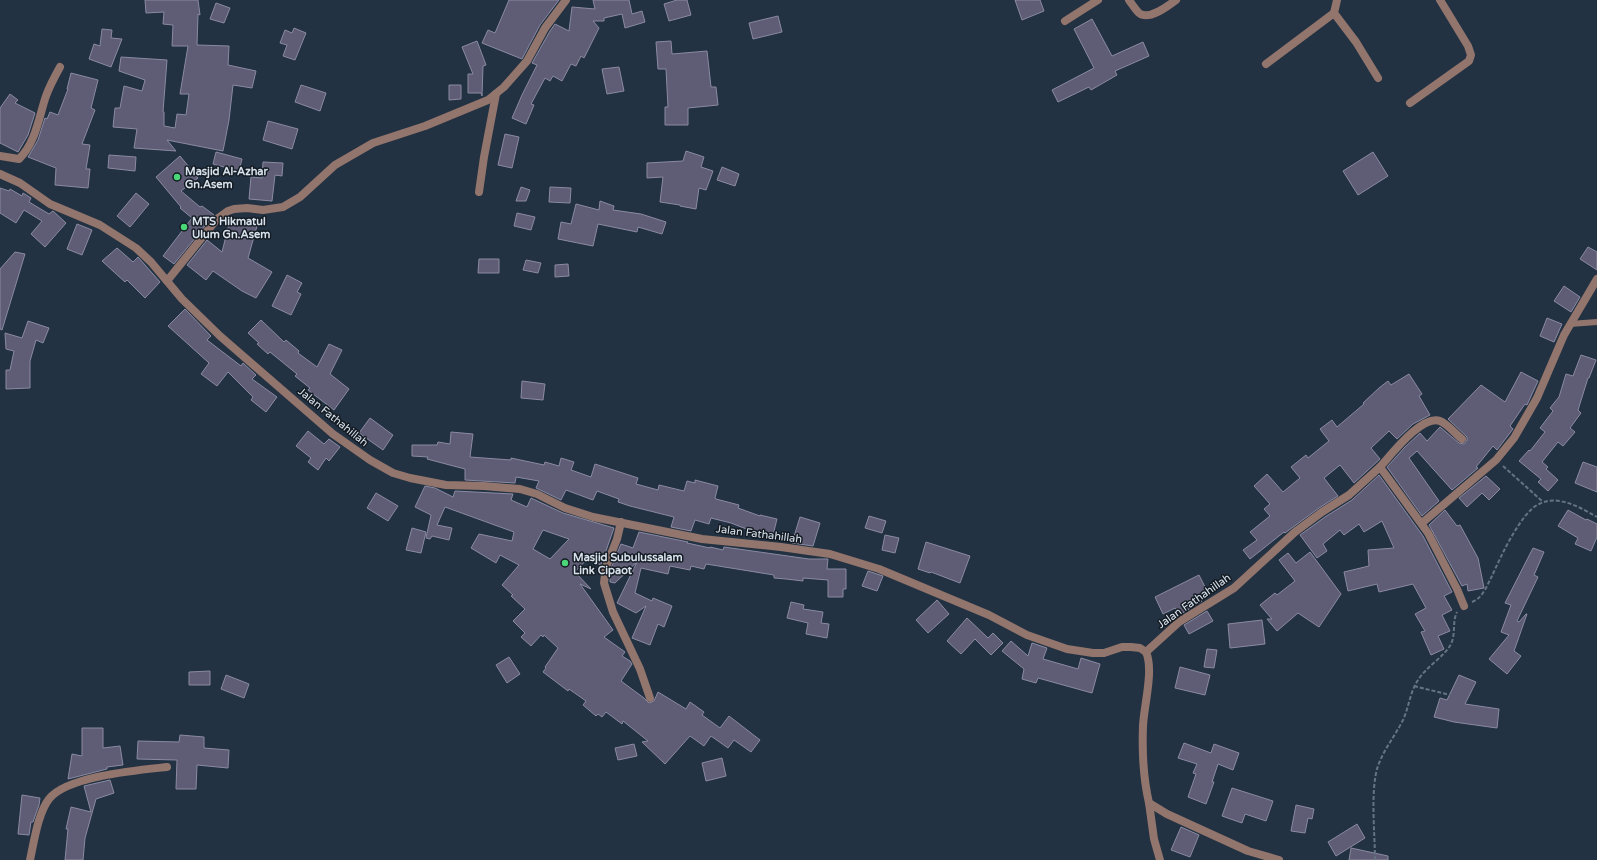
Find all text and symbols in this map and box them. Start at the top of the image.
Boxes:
place label: Masjid Al-Azhar Gn.Asem [185,165,269,191]
marker: Masjid Al-Azhar Gn.Asem [172,172,182,182]
place label: MTS Hikmatul Ulum Gn.Asem [192,215,270,241]
marker: MTS Hikmatul Ulum Gn.Asem [179,222,189,232]
street label: Jalan Fathahillah [295,385,371,449]
street label: Jalan Fathahillah [715,522,803,546]
place label: Masjid Subulussalam Link Cipaot [573,551,683,578]
marker: Masjid Subulussalam Link Cipaot [560,558,570,568]
street label: Jalan Fathahillah [1155,571,1233,631]

